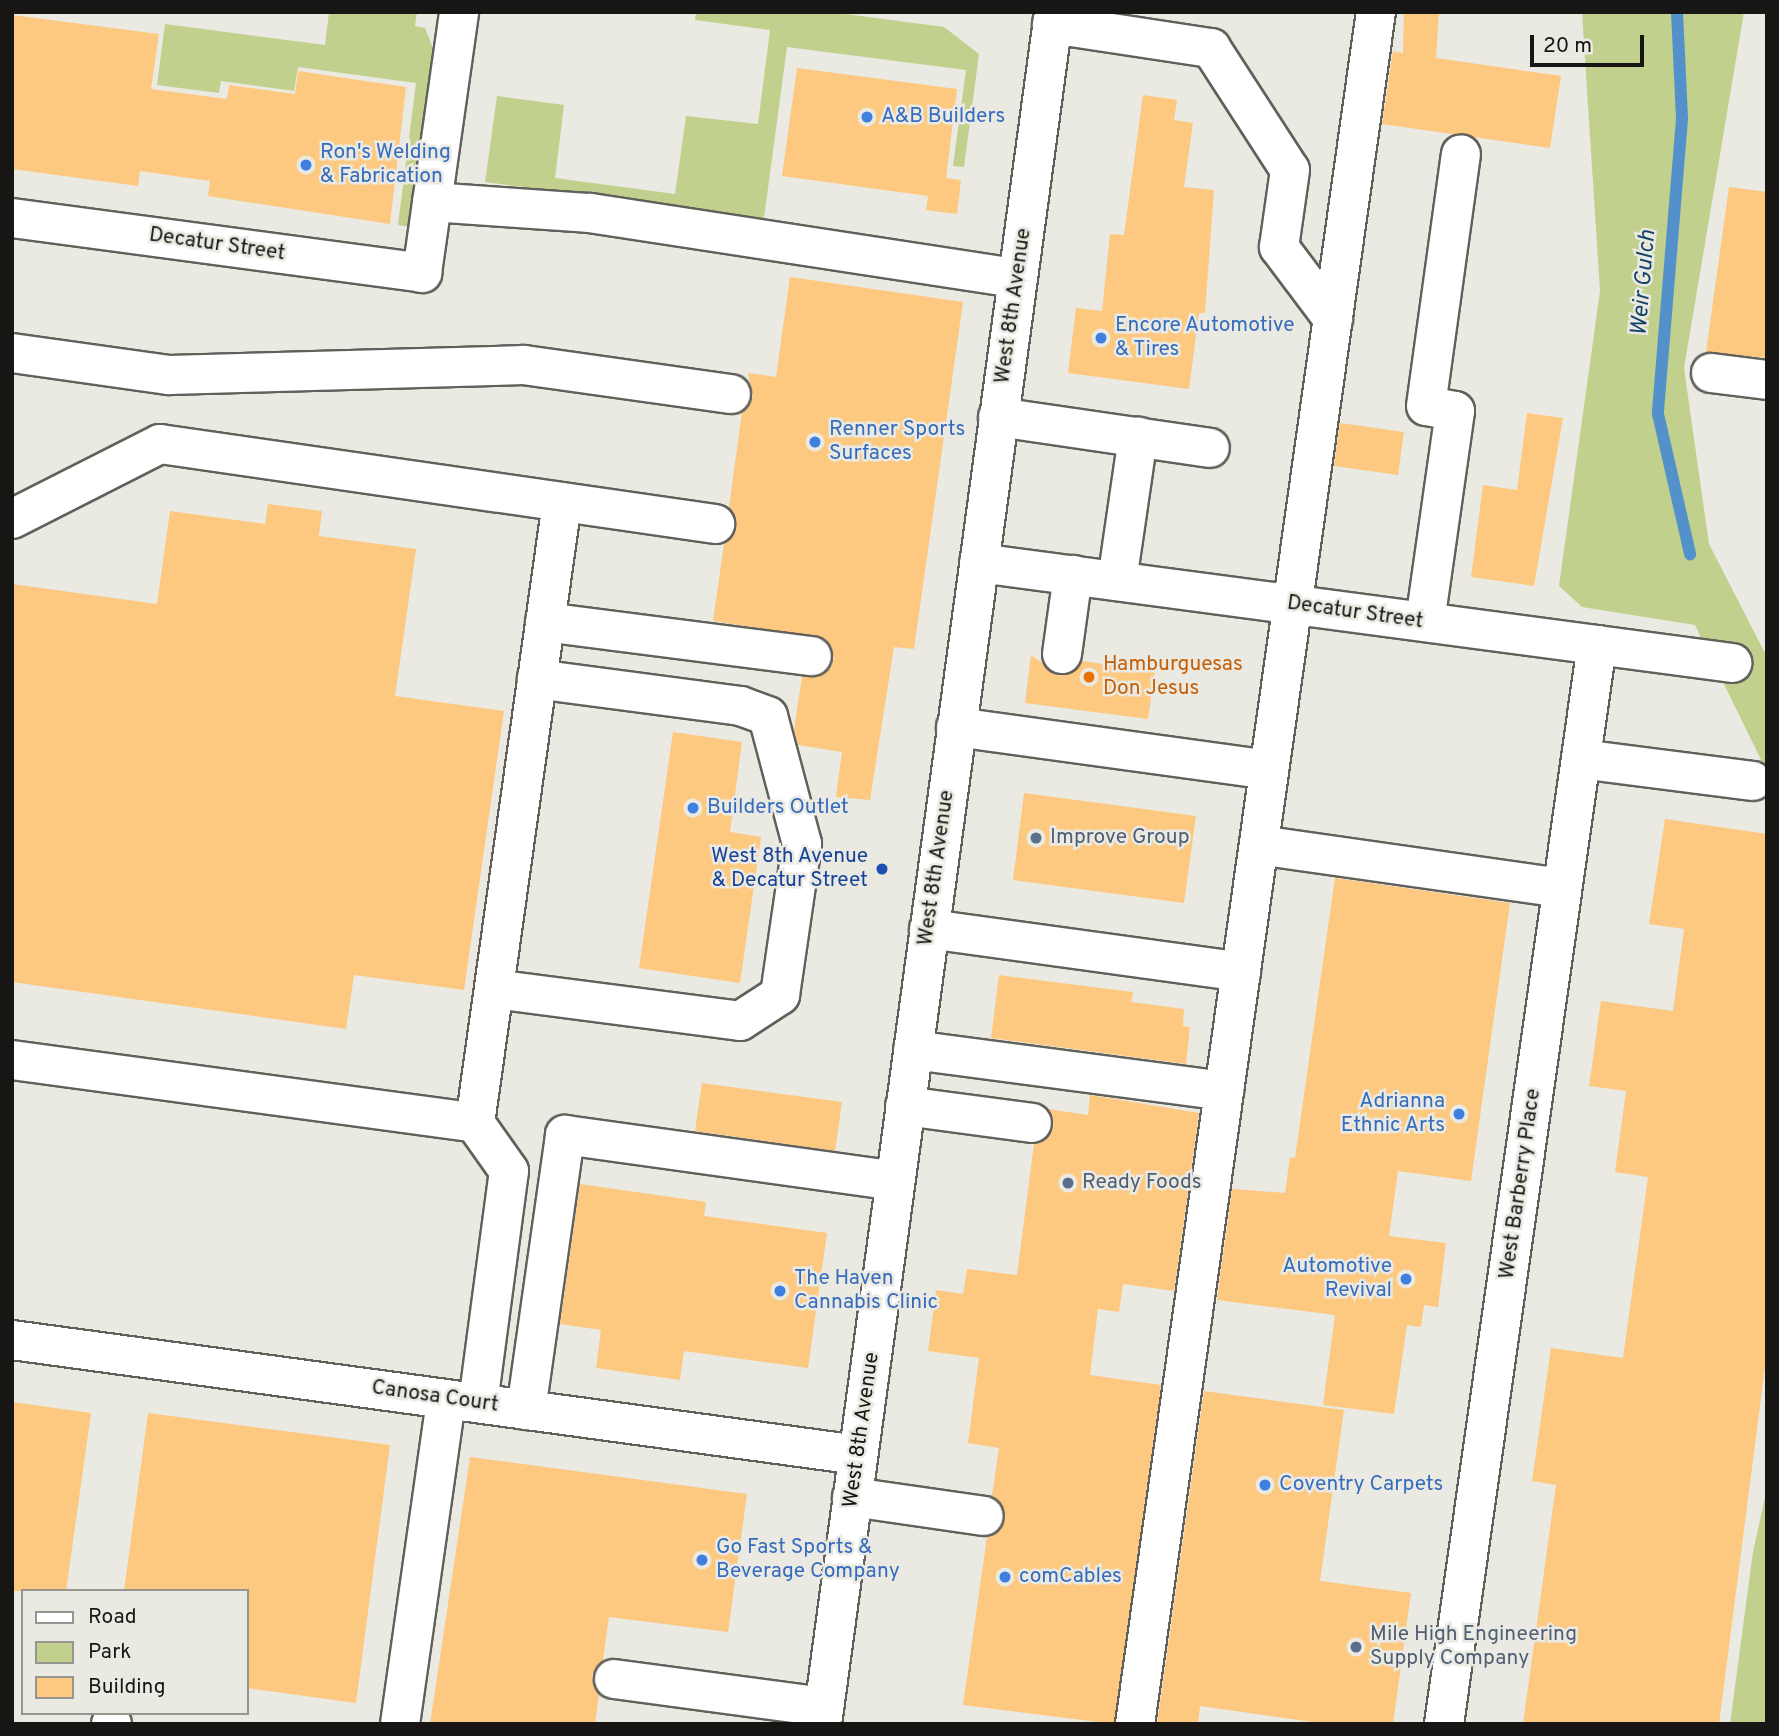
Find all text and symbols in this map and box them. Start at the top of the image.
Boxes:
scale bar [1534,21,1648,65]
text: 20 m [1543,33,1592,60]
place label: A&B Builders [881,104,1005,130]
marker: A&B Builders [859,109,875,125]
place label: Ron's Welding & Fabrication [320,140,451,190]
marker: Ron's Welding & Fabrication [298,157,314,173]
street label: Decatur Street [147,223,287,267]
street label: West 8th Avenue [991,226,1037,386]
water label: Weir Gulch [1627,229,1663,337]
place label: Encore Automotive & Tires [1115,313,1295,363]
marker: Encore Automotive & Tires [1093,330,1109,346]
place label: Renner Sports Surfaces [829,417,965,467]
marker: Renner Sports Surfaces [807,434,823,450]
street label: Decatur Street [1285,591,1425,635]
place label: Hamburguesas Don Jesus [1103,652,1243,702]
marker: Hamburguesas Don Jesus [1081,669,1097,685]
street label: West 8th Avenue [914,788,960,948]
place label: Builders Outlet [707,795,849,821]
marker: Builders Outlet [685,800,701,816]
place label: Improve Group [1050,825,1190,851]
marker: Improve Group [1028,830,1044,846]
place label: West 8th Avenue & Decatur Street [710,844,868,894]
marker: West 8th Avenue & Decatur Street [874,861,890,877]
street label: West Barberry Place [1495,1087,1547,1281]
place label: Adrianna Ethnic Arts [1340,1089,1445,1139]
marker: Adrianna Ethnic Arts [1451,1106,1467,1122]
place label: Ready Foods [1082,1170,1202,1196]
marker: Ready Foods [1060,1175,1076,1191]
place label: Automotive Revival [1282,1254,1392,1304]
place label: The Haven Cannabis Clinic [794,1266,938,1316]
marker: Automotive Revival [1398,1271,1414,1287]
marker: The Haven Cannabis Clinic [772,1283,788,1299]
street label: West 8th Avenue [839,1350,885,1510]
street label: Canosa Court [370,1376,500,1418]
place label: Coventry Carpets [1279,1472,1443,1498]
marker: Coventry Carpets [1257,1477,1273,1493]
place label: Go Fast Sports & Beverage Company [716,1535,900,1585]
marker: Go Fast Sports & Beverage Company [694,1552,710,1568]
place label: comCables [1019,1564,1122,1590]
marker: comCables [997,1569,1013,1585]
legend [21,1589,248,1715]
text: Road [88,1604,137,1631]
place label: Mile High Engineering Supply Company [1370,1622,1577,1672]
text: Park [88,1639,131,1666]
marker: Mile High Engineering Supply Company [1348,1639,1364,1655]
text: Building [88,1674,166,1701]

